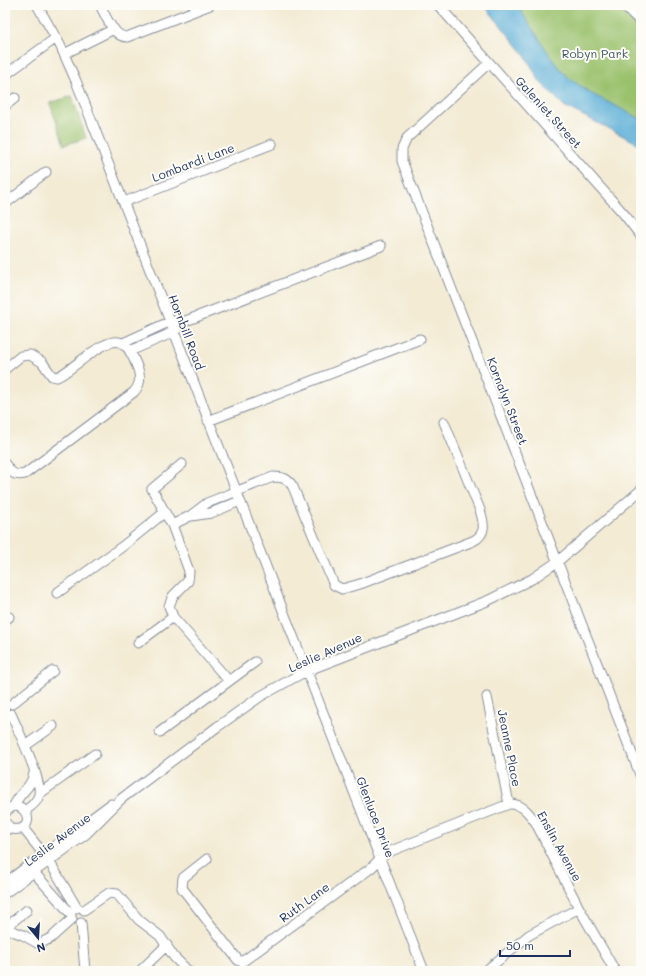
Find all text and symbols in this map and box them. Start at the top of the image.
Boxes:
park label: Robyn Park [562,45,628,61]
street label: Galeniet Street [512,73,586,151]
street label: Lombardi Lane [149,139,237,185]
street label: Hornbill Road [165,292,209,372]
street label: Kornalyn Street [484,355,532,447]
street label: Leslie Avenue [286,629,364,675]
street label: Jeanne Place [495,708,525,788]
street label: Glenluce Drive [353,774,399,860]
street label: Enslin Avenue [534,808,586,884]
street label: Leslie Avenue [21,809,93,869]
street label: Ruth Lane [276,878,332,926]
north arrow [18,918,58,958]
scale bar [500,932,570,958]
text: 50 m [506,937,534,953]
text: N [35,940,48,956]

